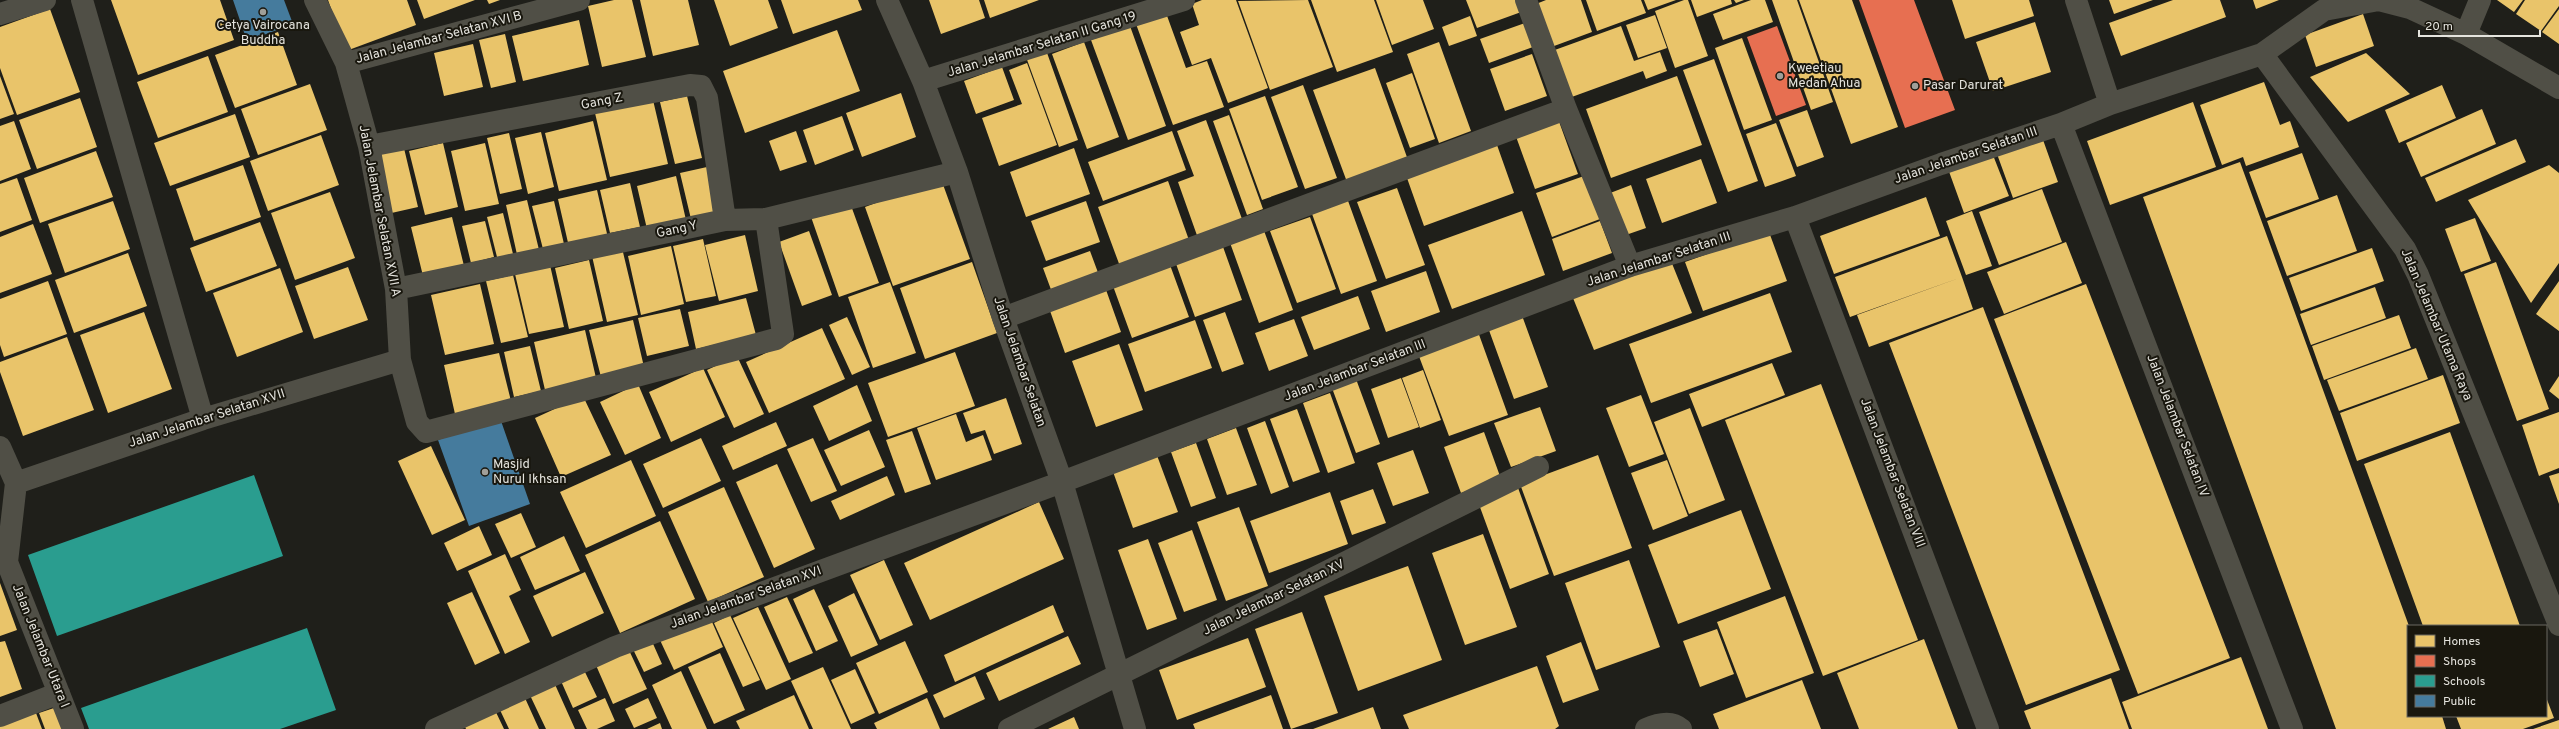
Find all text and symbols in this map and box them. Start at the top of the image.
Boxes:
marker: Cetya Vairocana Buddha [258,7,268,17]
street label: Jalan Jelambar Selatan XVI B [354,8,524,68]
street label: Jalan Jelambar Selatan II Gang 19 [946,9,1138,81]
scale bar [2419,12,2540,38]
place label: Cetya Vairocana Buddha [216,18,310,49]
text: 20 m [2425,19,2453,35]
place label: Kweetiau Medan Ahua [1788,61,1860,92]
marker: Kweetiau Medan Ahua [1775,71,1785,81]
place label: Pasar Darurat [1923,78,2003,94]
marker: Pasar Darurat [1910,81,1920,91]
street label: Gang Z [580,90,624,114]
street label: Jalan Jelambar Selatan XVII A [354,124,404,298]
street label: Jalan Jelambar Selatan III [1892,124,2040,188]
street label: Gang Y [655,218,699,242]
street label: Jalan Jelambar Selatan III [1585,229,1733,291]
street label: Jalan Jelambar Utama Raya [2397,247,2475,403]
street label: Jalan Jelambar Selatan [989,295,1049,429]
street label: Jalan Jelambar Selatan III [1282,337,1428,405]
street label: Jalan Jelambar Selatan IV [2142,352,2212,500]
street label: Jalan Jelambar Selatan XVII [127,386,287,452]
street label: Jalan Jelambar Selatan VIII [1856,396,1928,550]
place label: Masjid Nurul Ikhsan [493,457,567,488]
marker: Masjid Nurul Ikhsan [480,467,490,477]
street label: Jalan Jelambar Selatan XV [1200,557,1348,639]
street label: Jalan Jelambar Selatan XVI [668,563,824,633]
street label: Jalan Jelambar Utara I [8,582,72,710]
legend [2407,625,2547,717]
text: Homes [2443,634,2480,650]
text: Shops [2443,654,2476,670]
text: Schools [2443,674,2485,690]
text: Public [2443,694,2476,710]

